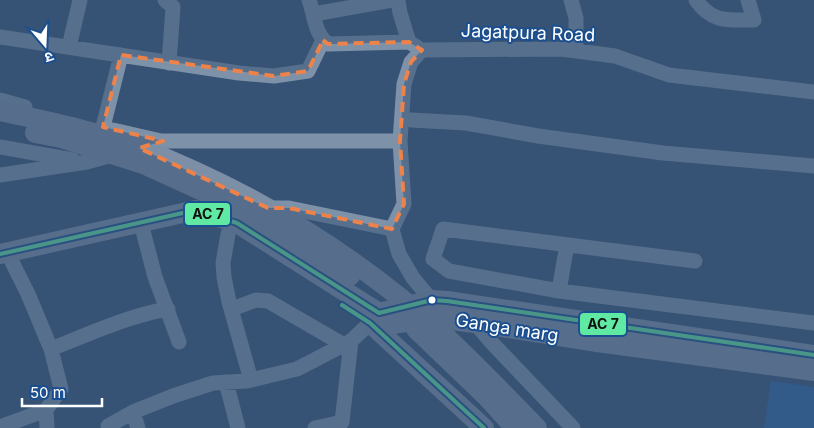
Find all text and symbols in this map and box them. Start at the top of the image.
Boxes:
north arrow [20,20,70,70]
street label: Jagatpura Road [460,20,596,45]
text: उ [42,48,56,67]
line badge: AC 7 [184,202,231,226]
text: AC 7 [192,205,224,222]
unlabelled marker [427,295,437,305]
street label: Ganga marg [454,309,560,346]
line badge: AC 7 [579,312,627,336]
text: AC 7 [587,315,619,332]
scale bar [22,376,102,408]
text: 50 m [30,383,66,402]

